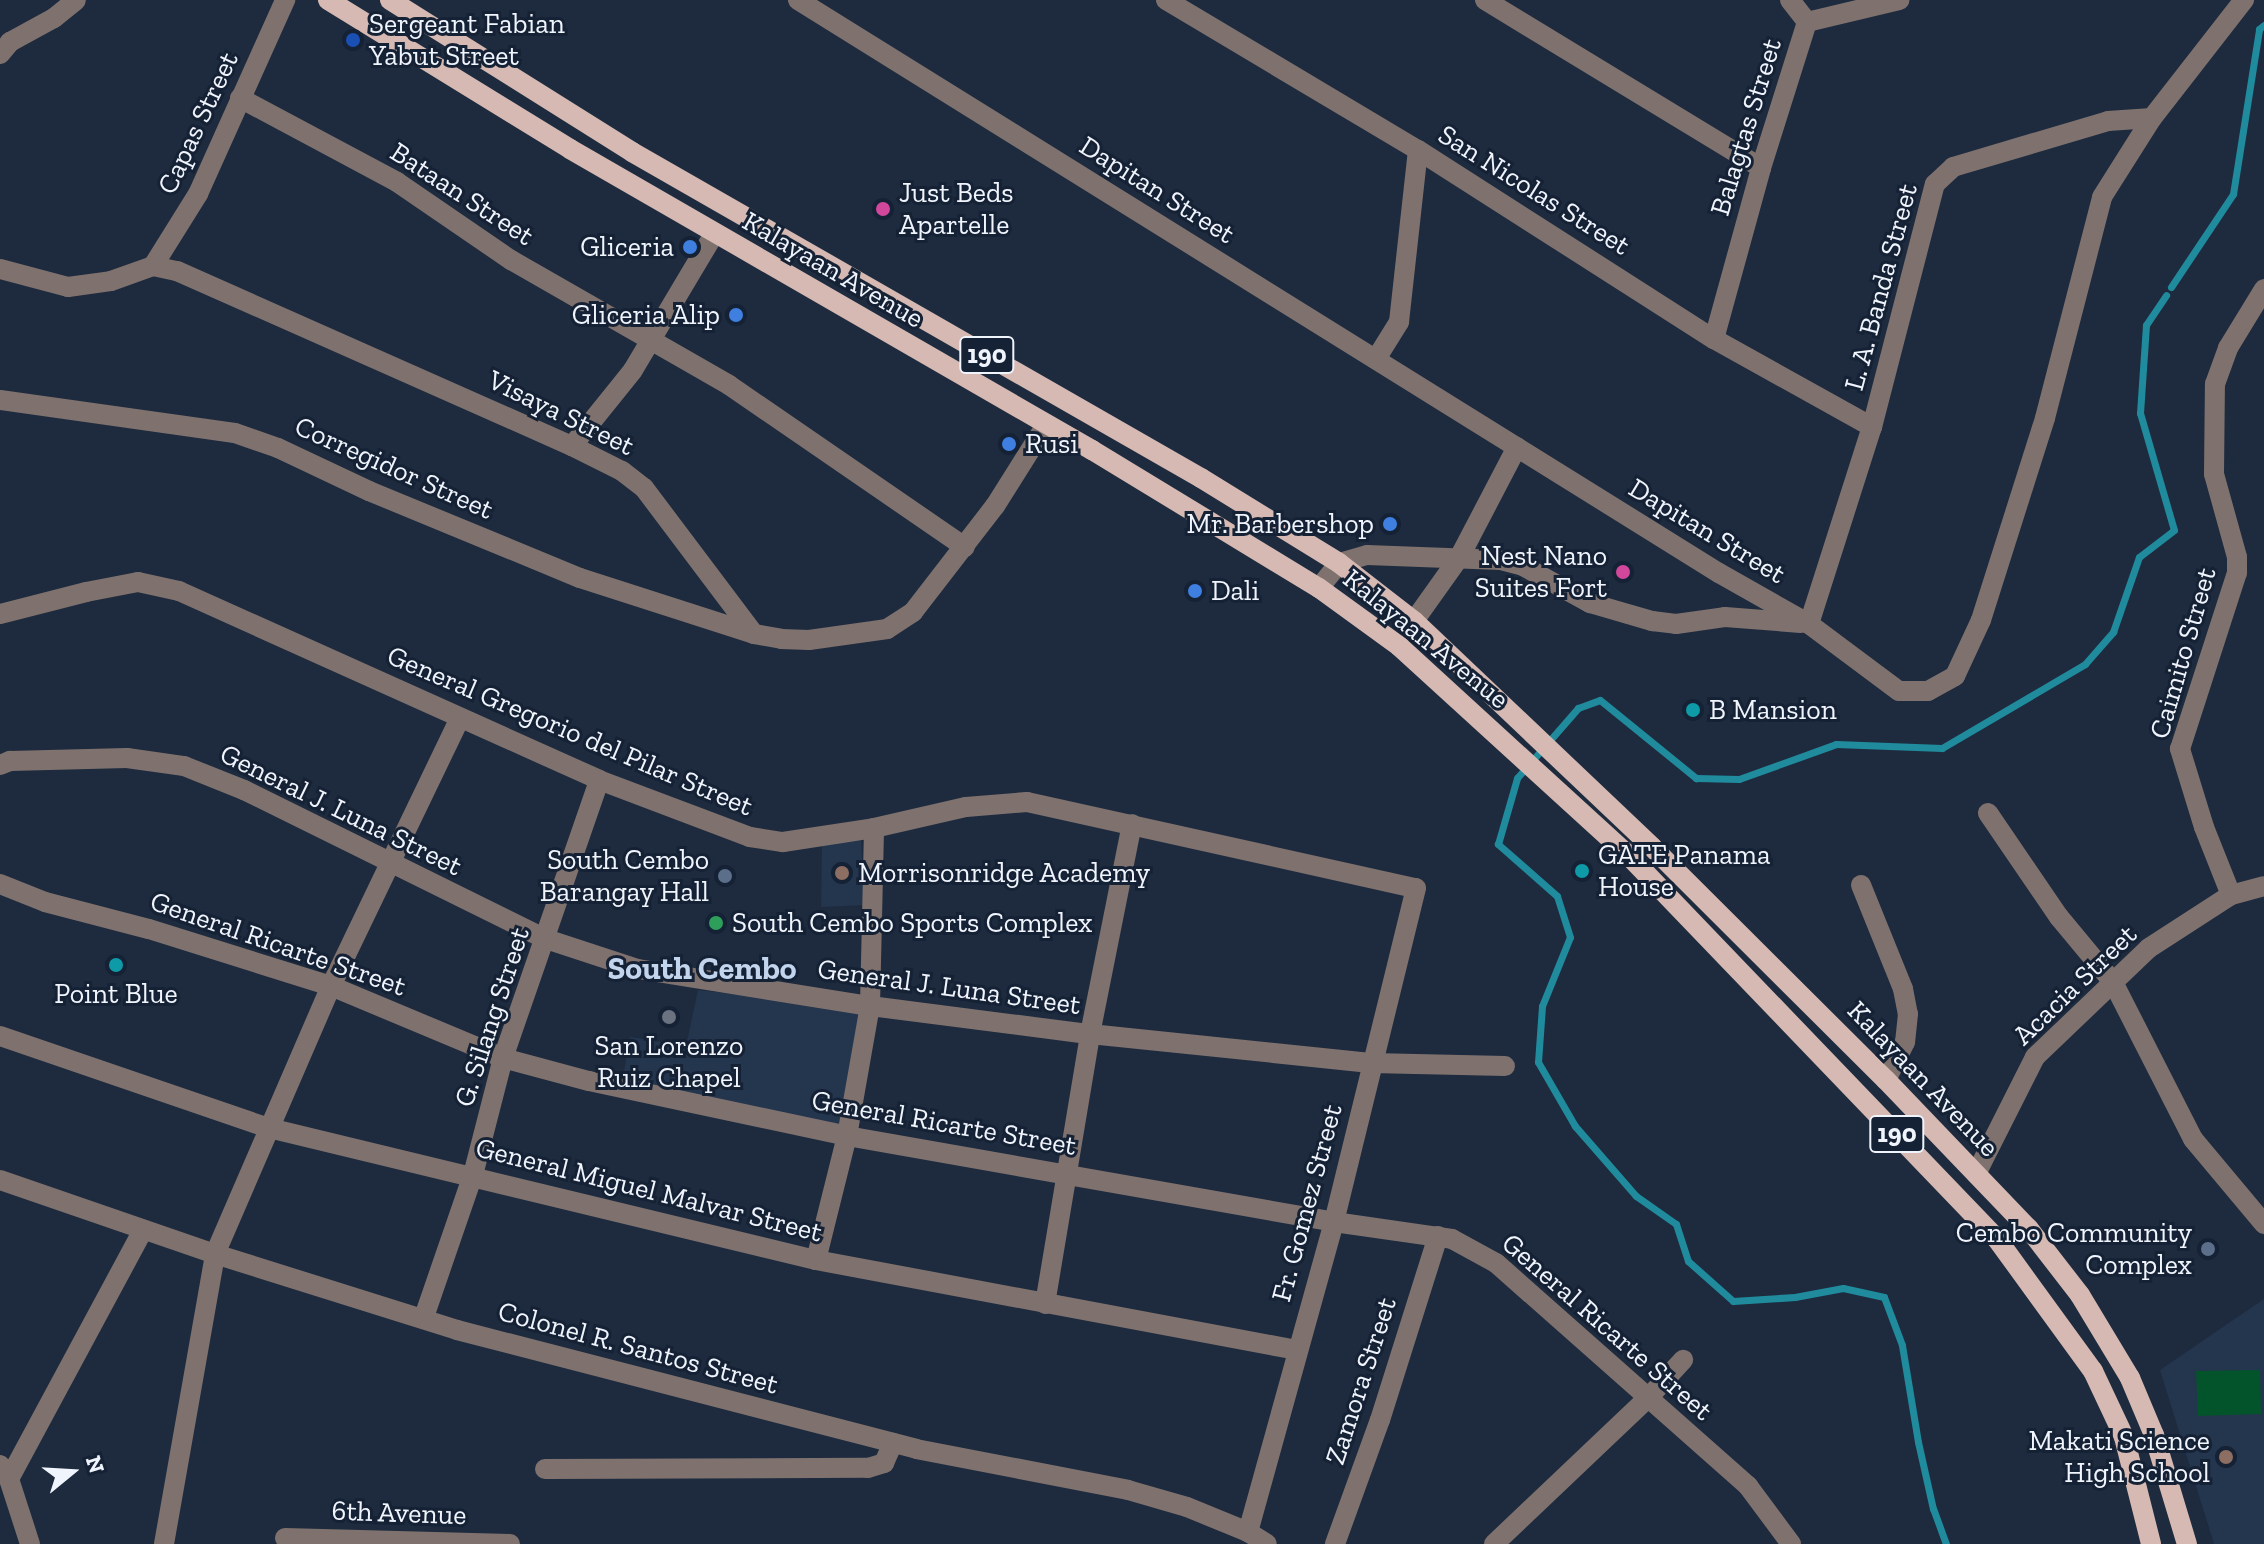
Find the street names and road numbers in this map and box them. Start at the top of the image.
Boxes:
street label: Balagtas Street [1703,35,1789,219]
street label: Capas Street [150,47,246,199]
street label: San Nicolas Street [1432,118,1636,262]
street label: Dapitan Street [1073,129,1241,251]
street label: Bataan Street [384,135,540,253]
street label: L. A. Banda Street [1837,180,1925,394]
street label: Kalayaan Avenue [736,204,930,336]
road number: 190 [959,333,1015,377]
street label: Visaya Street [482,363,640,463]
street label: Corregidor Street [289,409,499,527]
street label: Dapitan Street [1623,471,1791,591]
street label: Kalayaan Avenue [1336,562,1516,716]
street label: Caimito Street [2143,564,2223,742]
street label: General Gregorio del Pilar Street [382,639,758,823]
street label: General J. Luna Street [214,737,468,883]
street label: General Ricarte Street [146,885,410,1003]
street label: Acacia Street [2006,918,2144,1052]
street label: G. Silang Street [447,923,537,1111]
street label: General J. Luna Street [815,952,1083,1022]
street label: Kalayaan Avenue [1840,994,2006,1164]
street label: General Ricarte Street [809,1083,1079,1163]
street label: Fr. Gomez Street [1265,1101,1349,1305]
road number: 190 [1869,1112,1925,1156]
street label: General Miguel Malvar Street [472,1131,826,1249]
street label: General Ricarte Street [1495,1226,1719,1428]
street label: Zamora Street [1318,1293,1404,1469]
street label: Colonel R. Santos Street [494,1294,782,1402]
street label: 6th Avenue [330,1494,468,1532]

